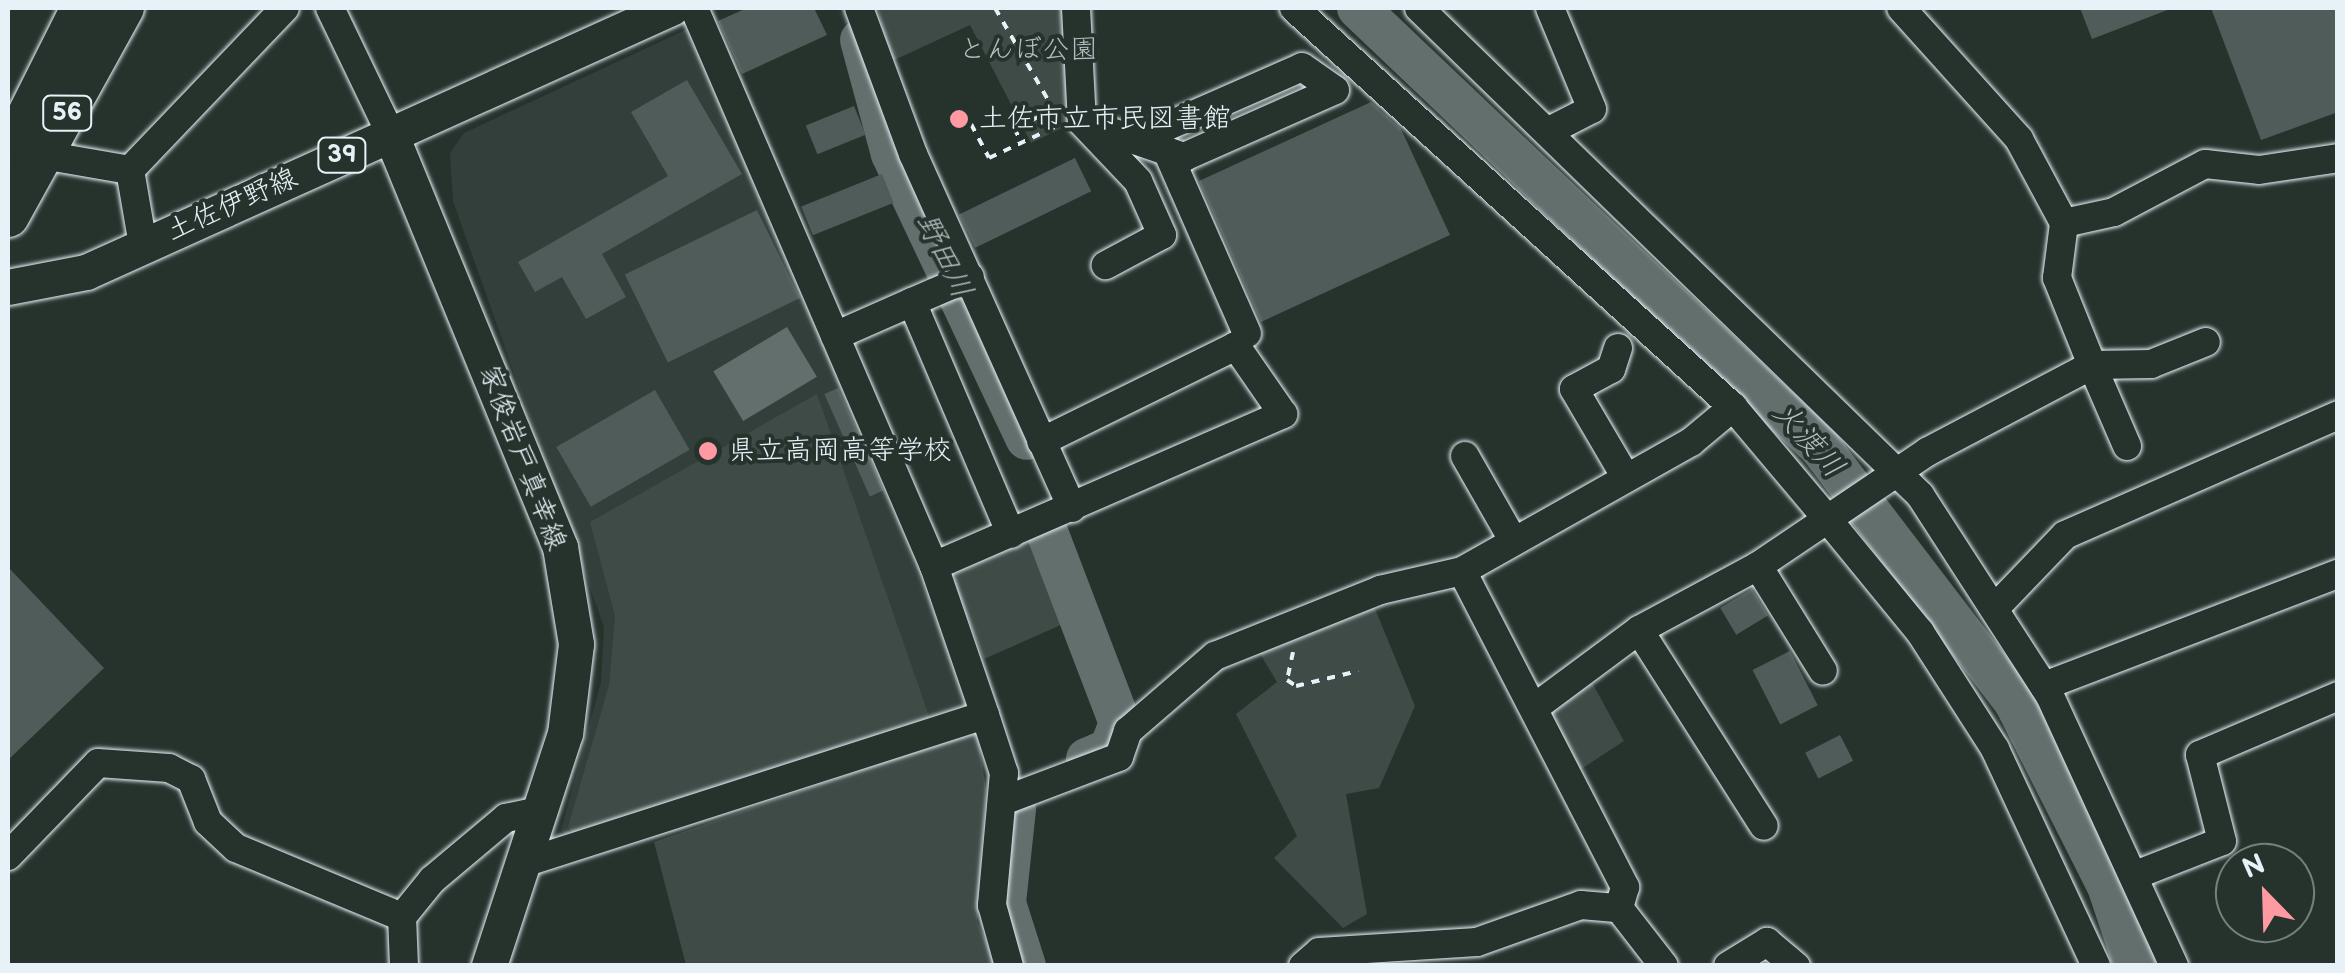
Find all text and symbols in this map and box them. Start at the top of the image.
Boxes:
park label: とんぼ公園 [958,33,1098,67]
road number: 56 [42,93,92,133]
place label: 土佐市立市民図書館 [979,102,1231,136]
marker: 土佐市立市民図書館 [948,108,970,130]
road number: 39 [317,135,367,175]
street label: 土佐伊野線 [161,161,303,249]
water label: 野田川 [908,208,980,304]
street label: 家俊岩戸真幸線 [471,360,573,556]
water label: 火渡川 [1765,395,1851,485]
place label: 県立高岡高等学校 [728,434,952,468]
marker: 県立高岡高等学校 [697,440,719,462]
north arrow [2215,843,2315,943]
text: N [2238,847,2270,886]

